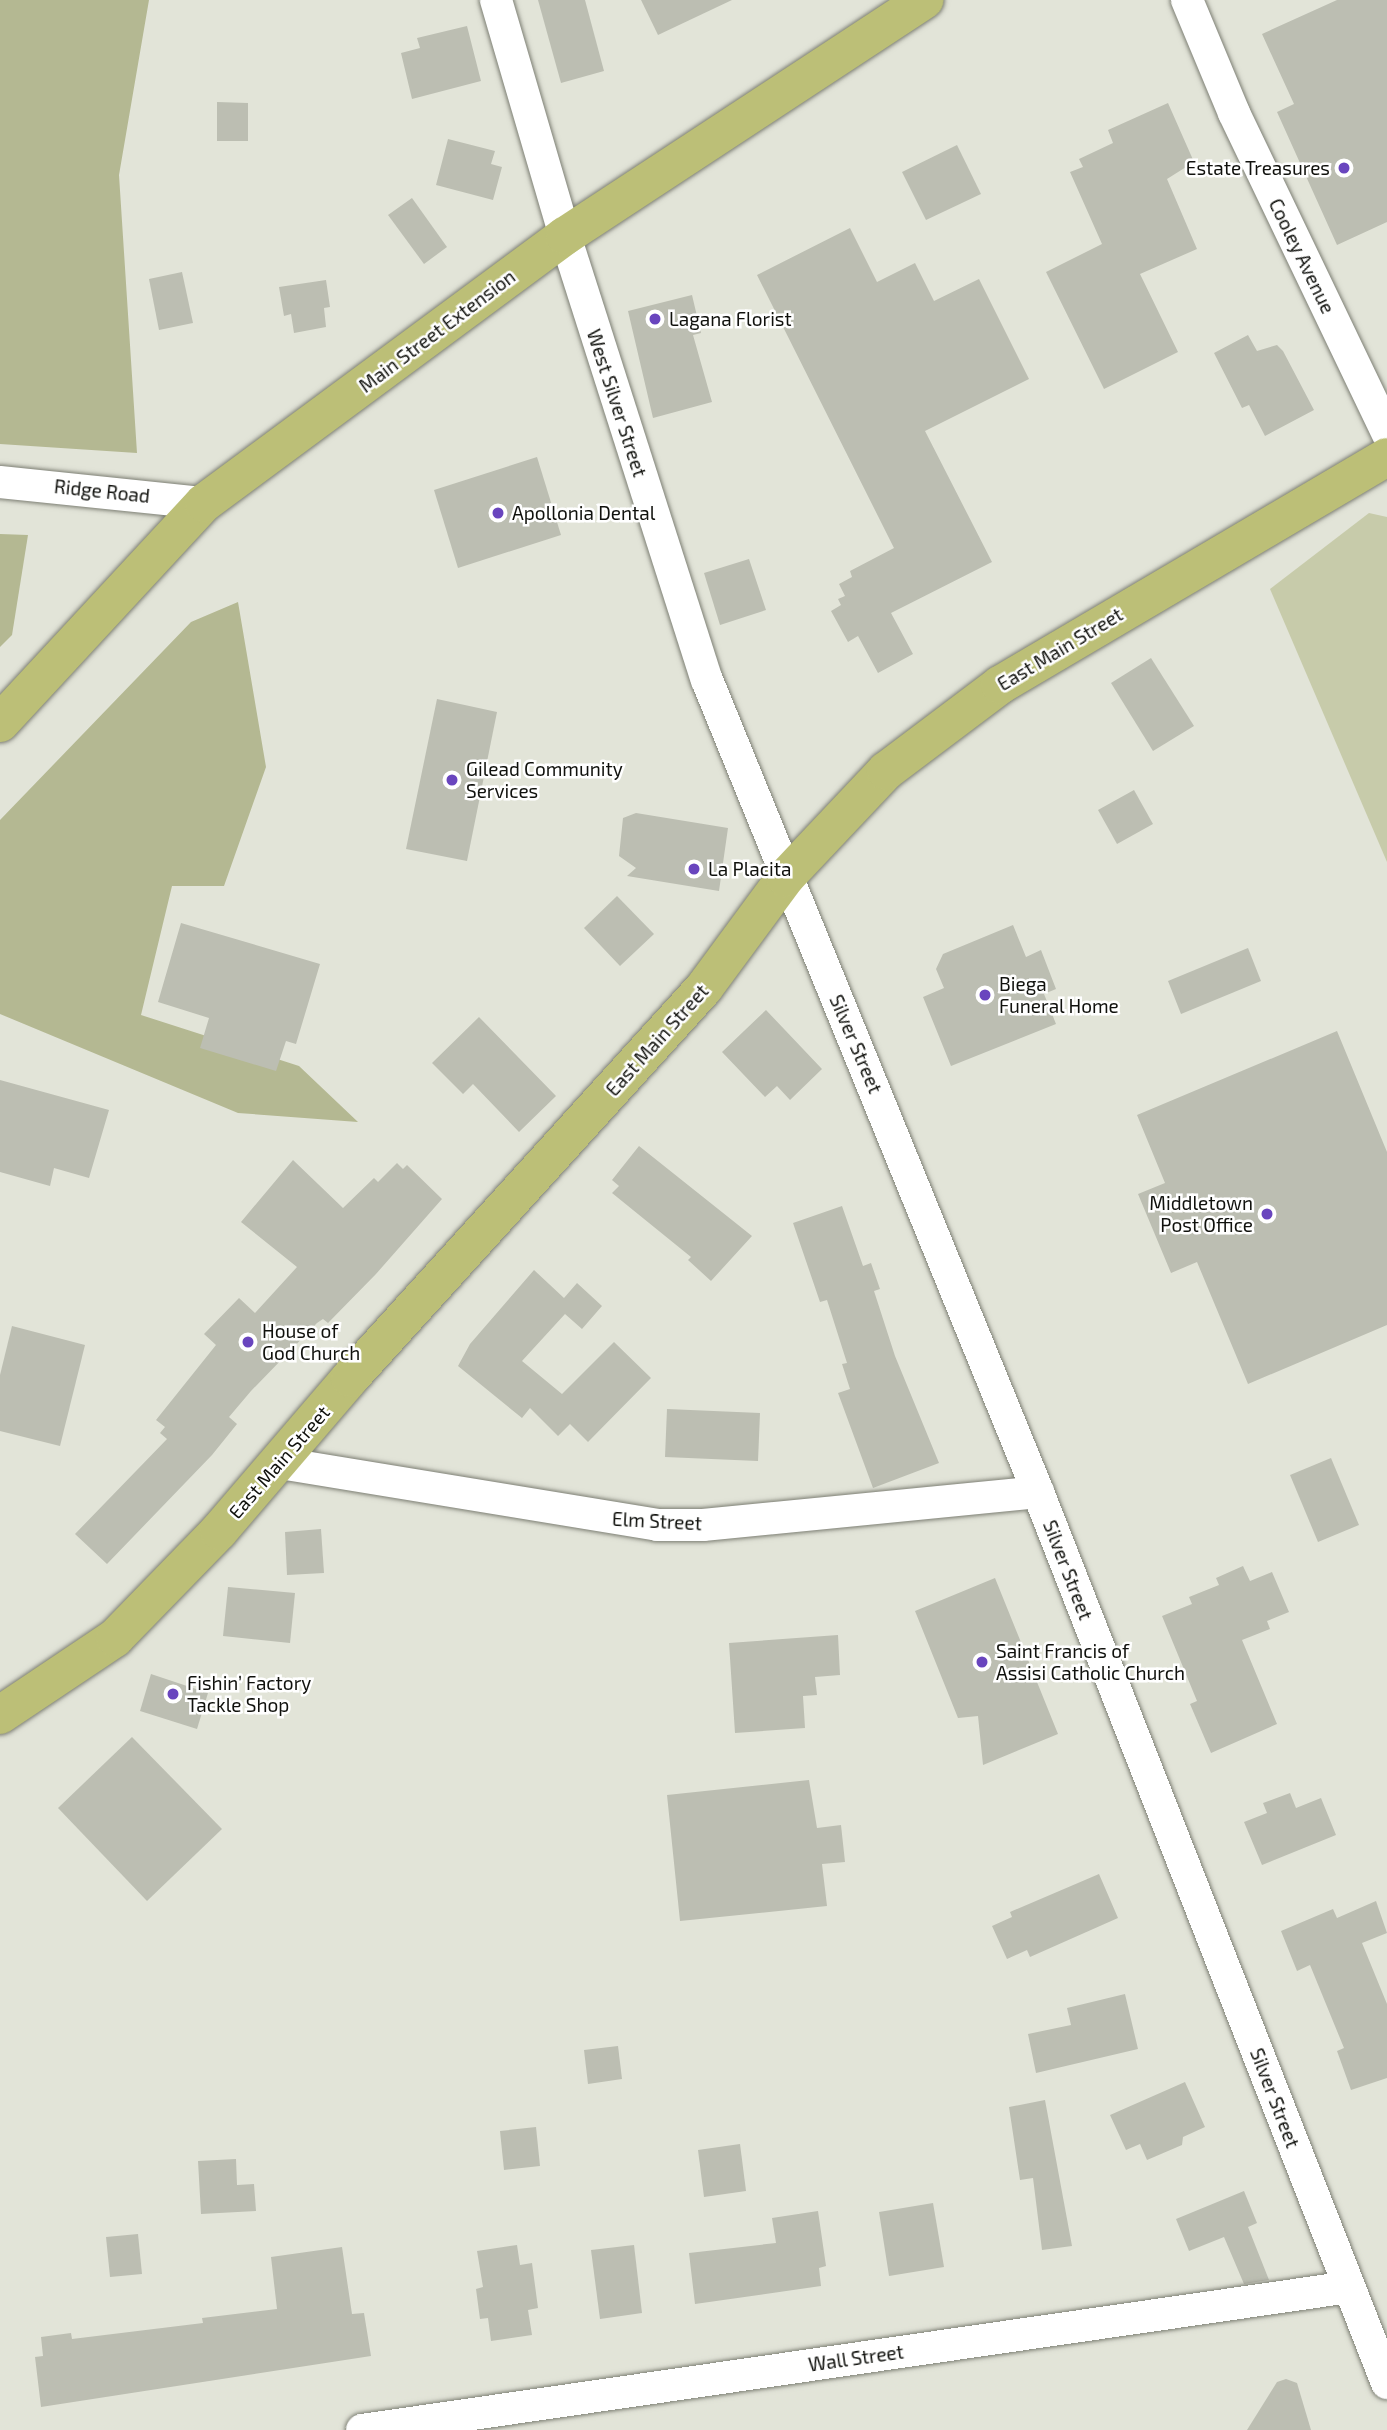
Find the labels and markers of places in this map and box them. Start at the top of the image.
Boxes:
place label: Estate Treasures [1185,157,1330,179]
marker: Estate Treasures [1336,160,1352,176]
place label: Lagana Florist [669,308,792,330]
marker: Lagana Florist [647,311,663,327]
place label: Apollonia Dental [512,502,655,524]
marker: Apollonia Dental [490,505,506,521]
place label: Gilead Community Services [466,758,623,802]
marker: Gilead Community Services [444,772,460,788]
place label: La Placita [708,858,791,880]
marker: La Placita [686,861,702,877]
place label: Biega Funeral Home [999,973,1119,1017]
marker: Biega Funeral Home [977,987,993,1003]
place label: Middletown Post Office [1149,1192,1253,1236]
marker: Middletown Post Office [1259,1206,1275,1222]
place label: House of God Church [262,1320,360,1364]
marker: House of God Church [240,1334,256,1350]
place label: Saint Francis of Assisi Catholic Church [996,1640,1185,1684]
marker: Saint Francis of Assisi Catholic Church [974,1654,990,1670]
place label: Fishin’ Factory Tackle Shop [187,1672,312,1716]
marker: Fishin’ Factory Tackle Shop [165,1686,181,1702]

